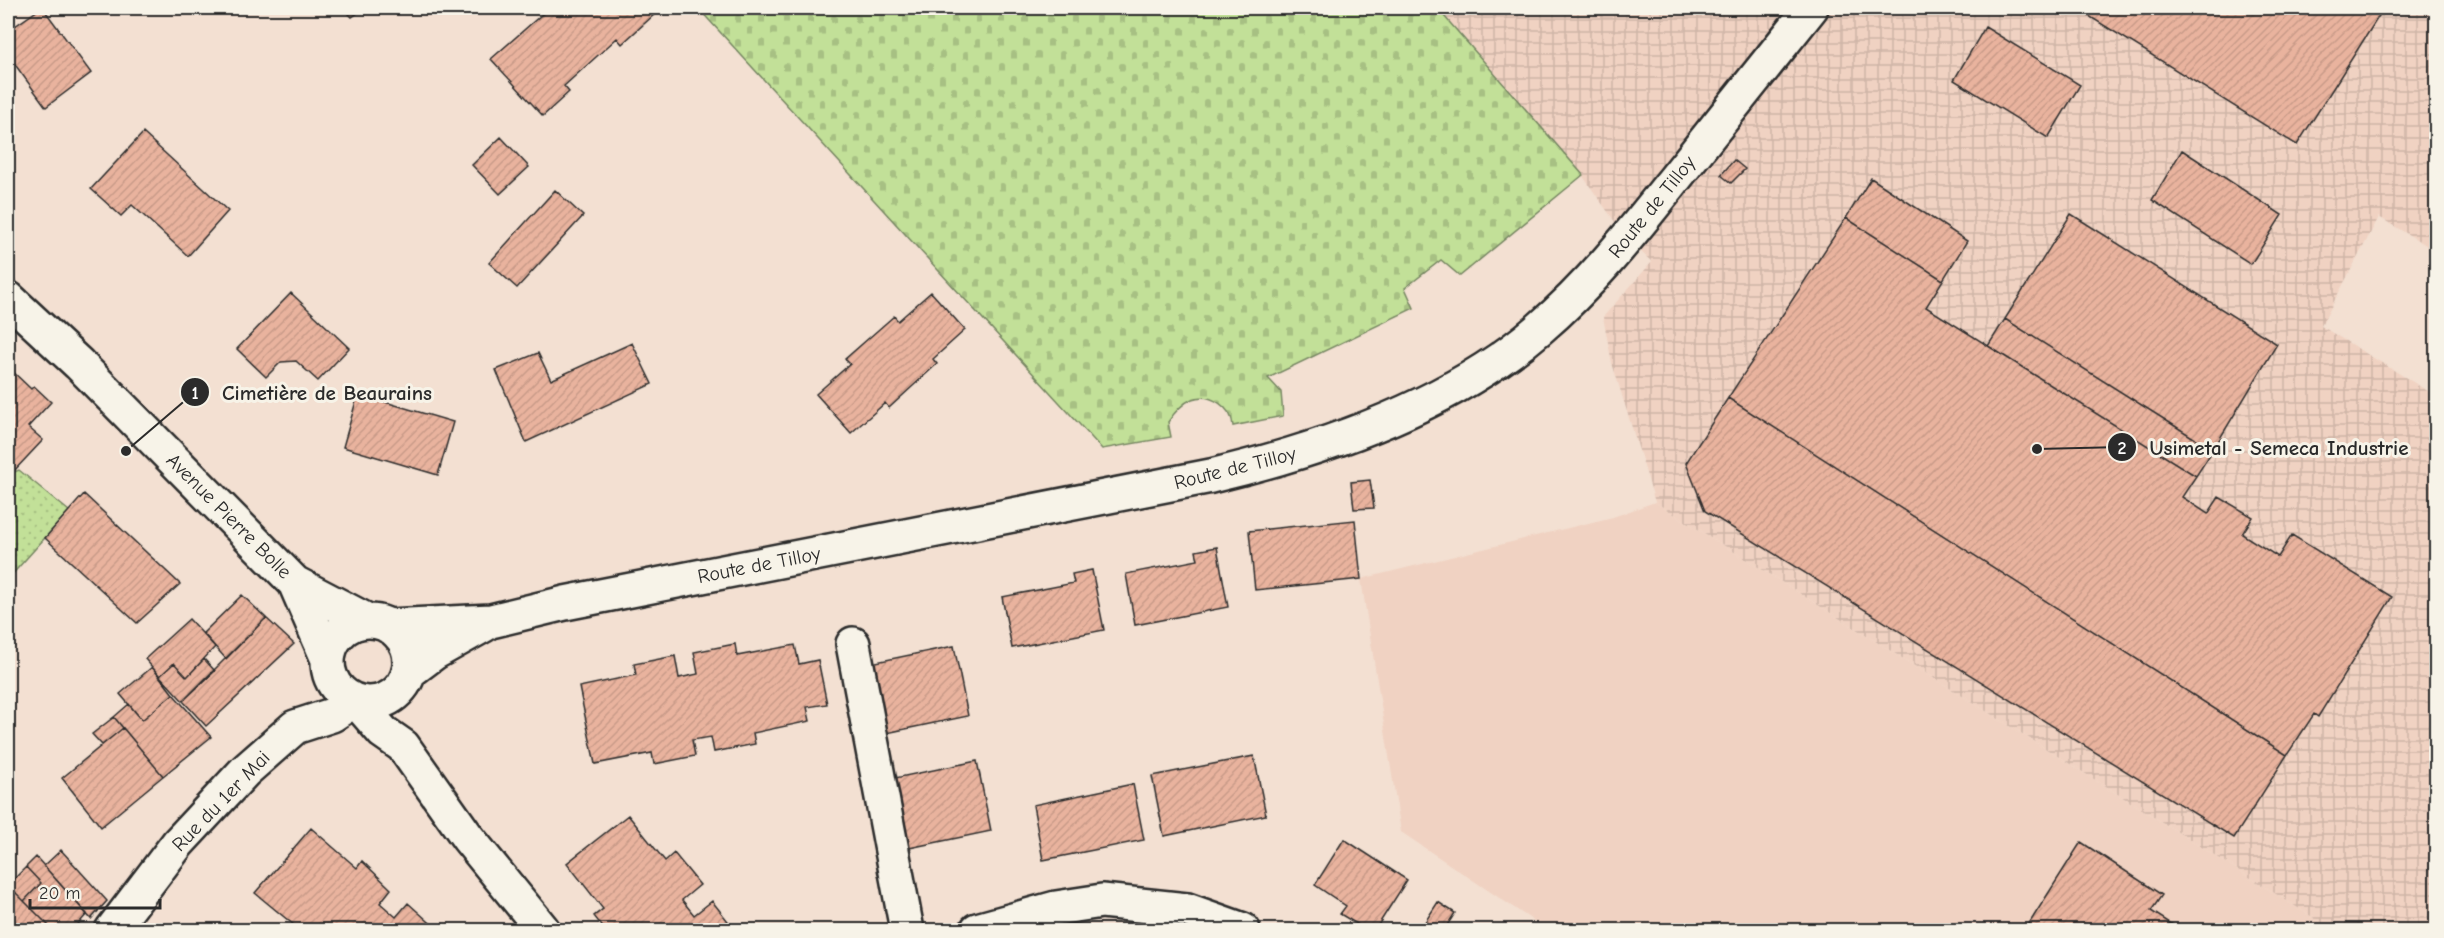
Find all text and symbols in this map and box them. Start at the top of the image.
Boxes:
street label: Route de Tilloy [1604,151,1700,263]
callout: Cimetière de Beaurains [180,373,444,412]
text: Cimetière de Beaurains [222,381,432,405]
text: 1 [191,383,199,404]
callout: Usimetal - Semeca Industrie [2107,428,2420,467]
text: Usimetal - Semeca Industrie [2150,436,2408,460]
text: 2 [2118,438,2127,459]
street label: Route de Tilloy [1172,442,1298,494]
street label: Avenue Pierre Bolle [162,449,296,583]
street label: Route de Tilloy [696,542,822,588]
street label: Rue du 1er Mai [167,746,275,856]
scale bar [30,872,160,910]
text: 20 m [39,883,80,904]

